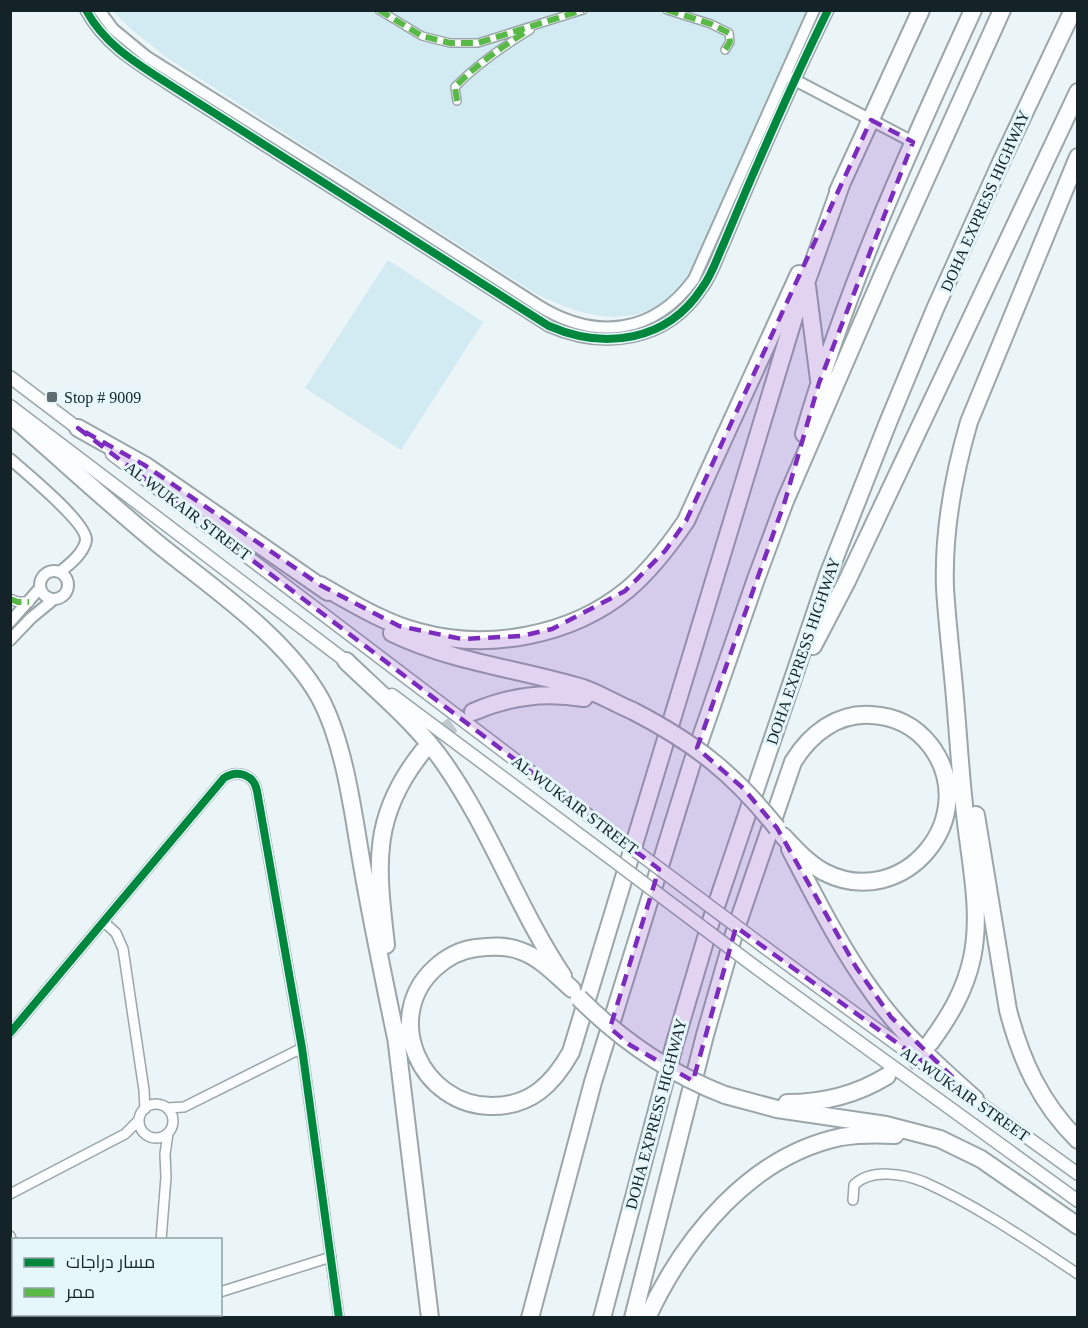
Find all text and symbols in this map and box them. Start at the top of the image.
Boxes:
street label: DOHA EXPRESS HIGHWAY [937,107,1033,294]
place label: Stop # 9009 [64,389,141,407]
marker: Stop # 9009 [45,390,59,404]
street label: AL WUKAIR STREET [122,458,254,564]
street label: DOHA EXPRESS HIGHWAY [763,555,843,747]
street label: AL WUKAIR STREET [509,752,641,858]
street label: DOHA EXPRESS HIGHWAY [622,1016,690,1211]
street label: AL WUKAIR STREET [898,1043,1033,1145]
legend [12,1238,222,1316]
text: مسار دراجات [66,1252,155,1273]
text: ممر [65,1282,95,1303]

